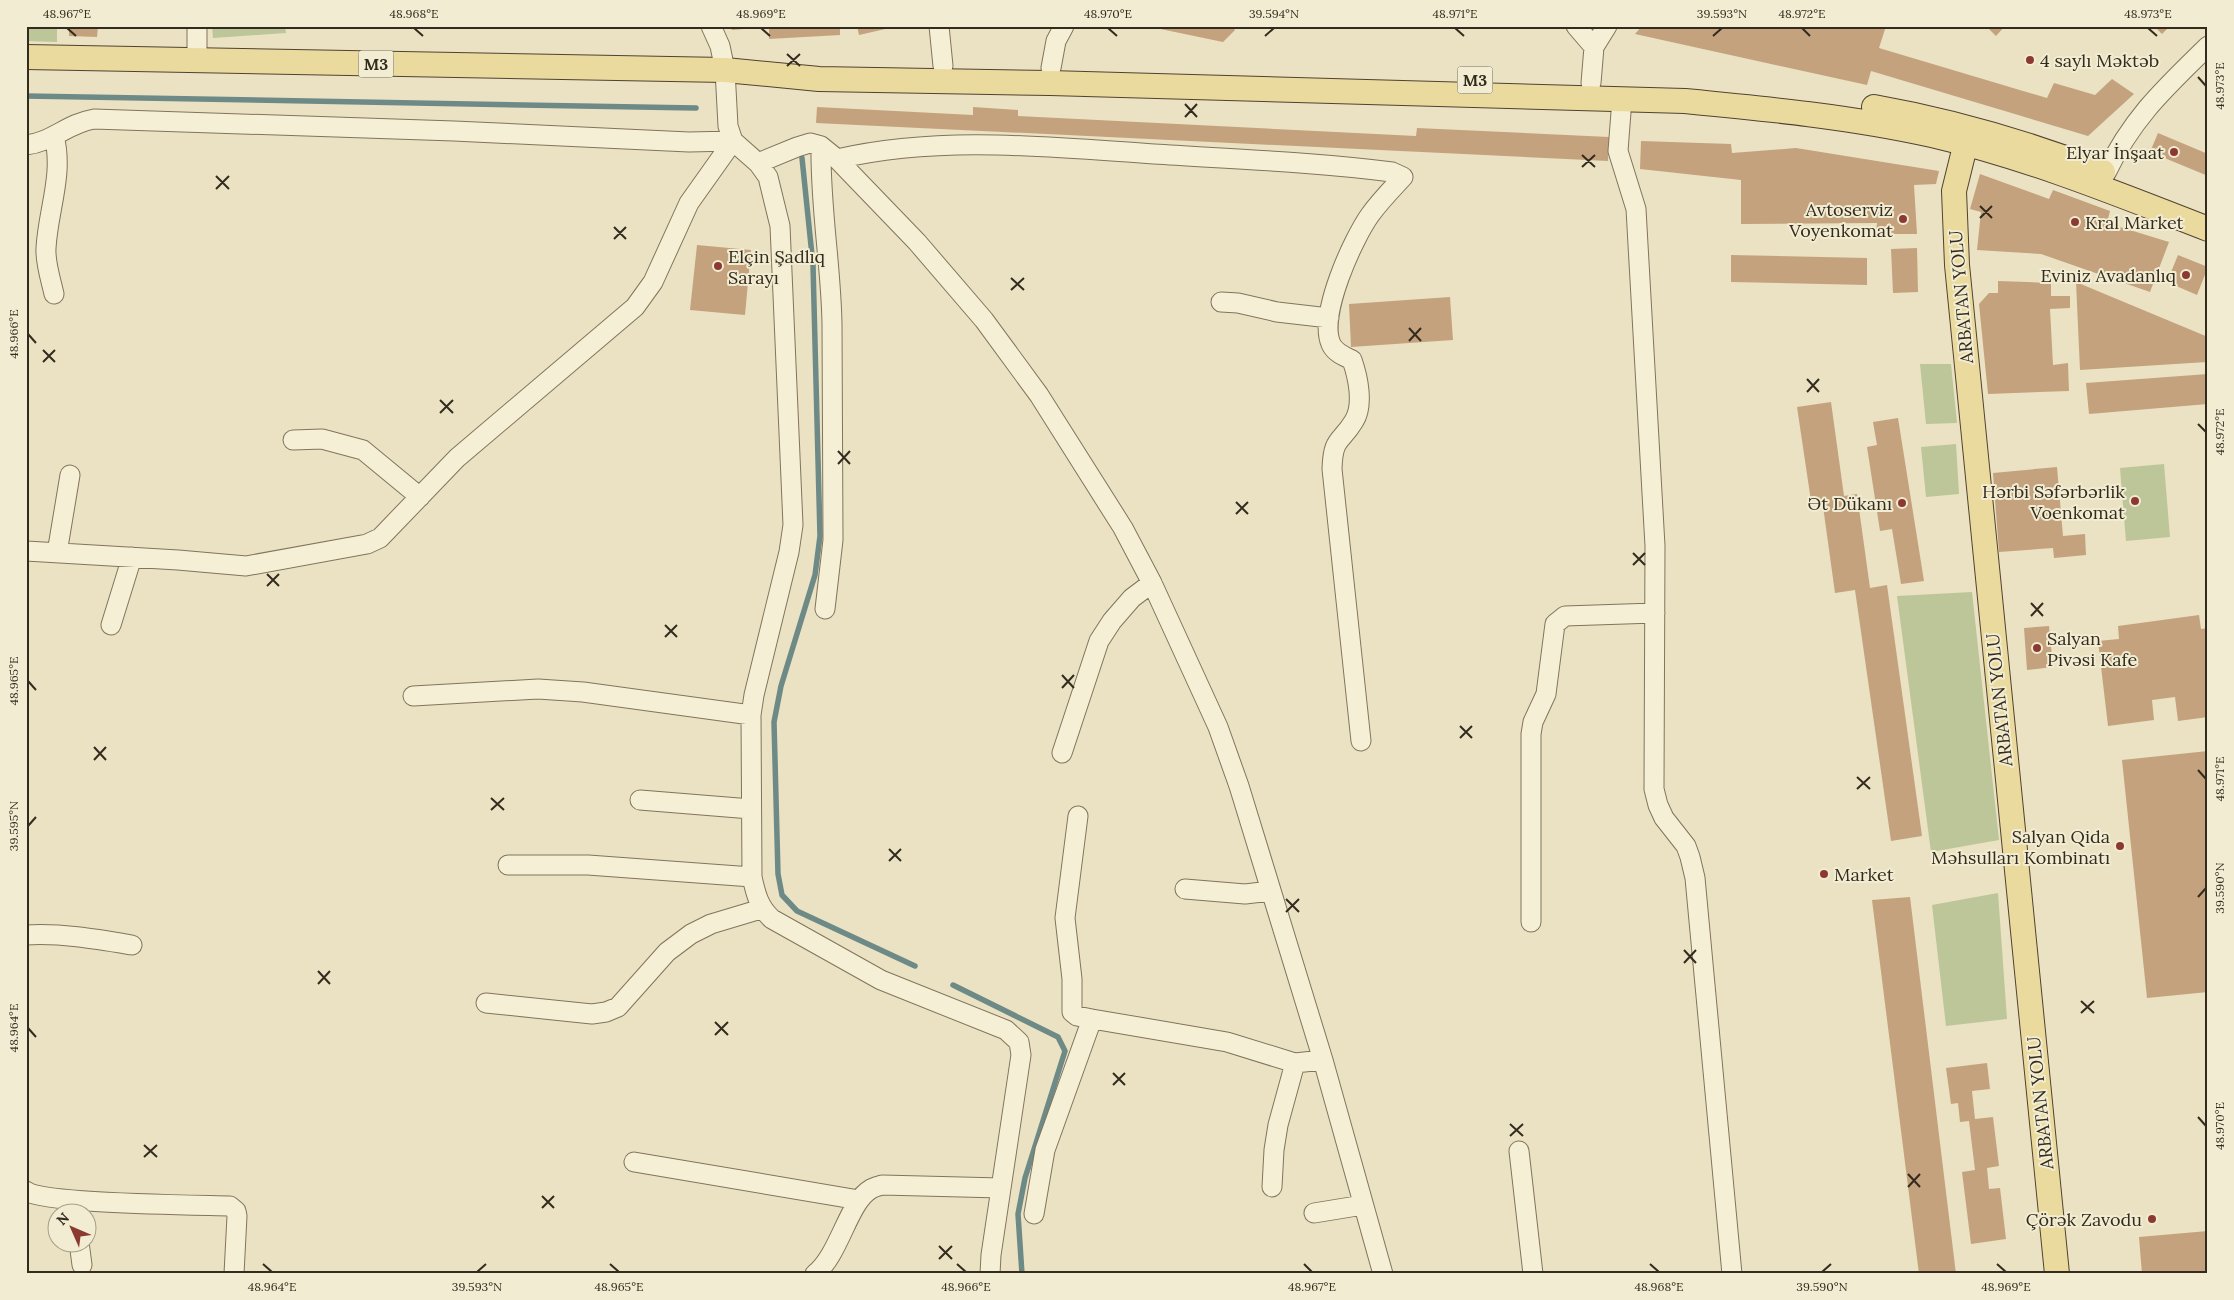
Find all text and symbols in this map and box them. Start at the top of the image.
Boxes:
text: 48.967°E [43,6,91,21]
text: 48.968°E [389,6,439,21]
text: 48.969°E [736,6,786,21]
text: 48.970°E [1084,6,1132,21]
text: 39.594°N [1249,6,1299,21]
text: 48.971°E [1432,6,1478,21]
text: 39.593°N [1697,6,1747,21]
text: 48.972°E [1778,6,1826,21]
text: 48.973°E [2124,6,2172,21]
place label: 4 saylı Məktəb [2040,49,2159,72]
road number: M3 [358,51,394,78]
marker: 4 saylı Məktəb [2024,54,2036,66]
text: 48.973°E [2212,62,2227,110]
road number: M3 [1458,66,1492,94]
place label: Elyar İnşaat [2066,141,2164,164]
marker: Elyar İnşaat [2168,146,2180,158]
place label: Avtoserviz Voyenkomat [1788,198,1893,242]
place label: Kral Market [2085,211,2184,234]
marker: Avtoserviz Voyenkomat [1897,213,1909,225]
marker: Kral Market [2069,216,2081,228]
street label: ARBATAN YOLU [1944,229,1978,366]
place label: Elçin Şadlıq Sarayı [728,245,826,289]
marker: Elçin Şadlıq Sarayı [712,260,724,272]
place label: Eviniz Avadanlıq [2040,264,2177,287]
marker: Eviniz Avadanlıq [2180,269,2192,281]
text: 48.966°E [6,309,21,359]
text: 48.972°E [2212,408,2227,456]
place label: Hərbi Səfərbərlik Voenkomat [1982,480,2125,524]
place label: Ət Dükanı [1807,492,1892,515]
marker: Hərbi Səfərbərlik Voenkomat [2129,495,2141,507]
marker: Ət Dükanı [1896,497,1908,509]
place label: Salyan Pivəsi Kafe [2047,627,2138,671]
street label: ARBATAN YOLU [1981,632,2018,769]
marker: Salyan Pivəsi Kafe [2031,642,2043,654]
text: 48.965°E [6,657,21,705]
text: 48.971°E [2212,756,2227,802]
text: 39.595°N [6,801,21,851]
place label: Salyan Qida Məhsulları Kombinatı [1931,825,2110,869]
marker: Salyan Qida Məhsulları Kombinatı [2114,840,2126,852]
text: 39.590°N [2212,862,2227,914]
place label: Market [1834,863,1894,886]
marker: Market [1818,868,1830,880]
text: 48.964°E [6,1004,21,1052]
street label: ARBATAN YOLU [2022,1035,2059,1172]
text: 48.970°E [2212,1102,2227,1150]
north arrow [48,1202,98,1252]
text: N [53,1208,73,1229]
place label: Çörək Zavodu [2026,1208,2142,1231]
marker: Çörək Zavodu [2146,1213,2158,1225]
text: 48.964°E [248,1279,296,1294]
text: 39.593°N [452,1279,502,1294]
text: 48.965°E [595,1279,643,1294]
text: 48.966°E [941,1279,991,1294]
text: 48.967°E [1288,1279,1336,1294]
text: 48.968°E [1634,1279,1684,1294]
text: 39.590°N [1796,1279,1848,1294]
text: 48.969°E [1981,1279,2031,1294]

